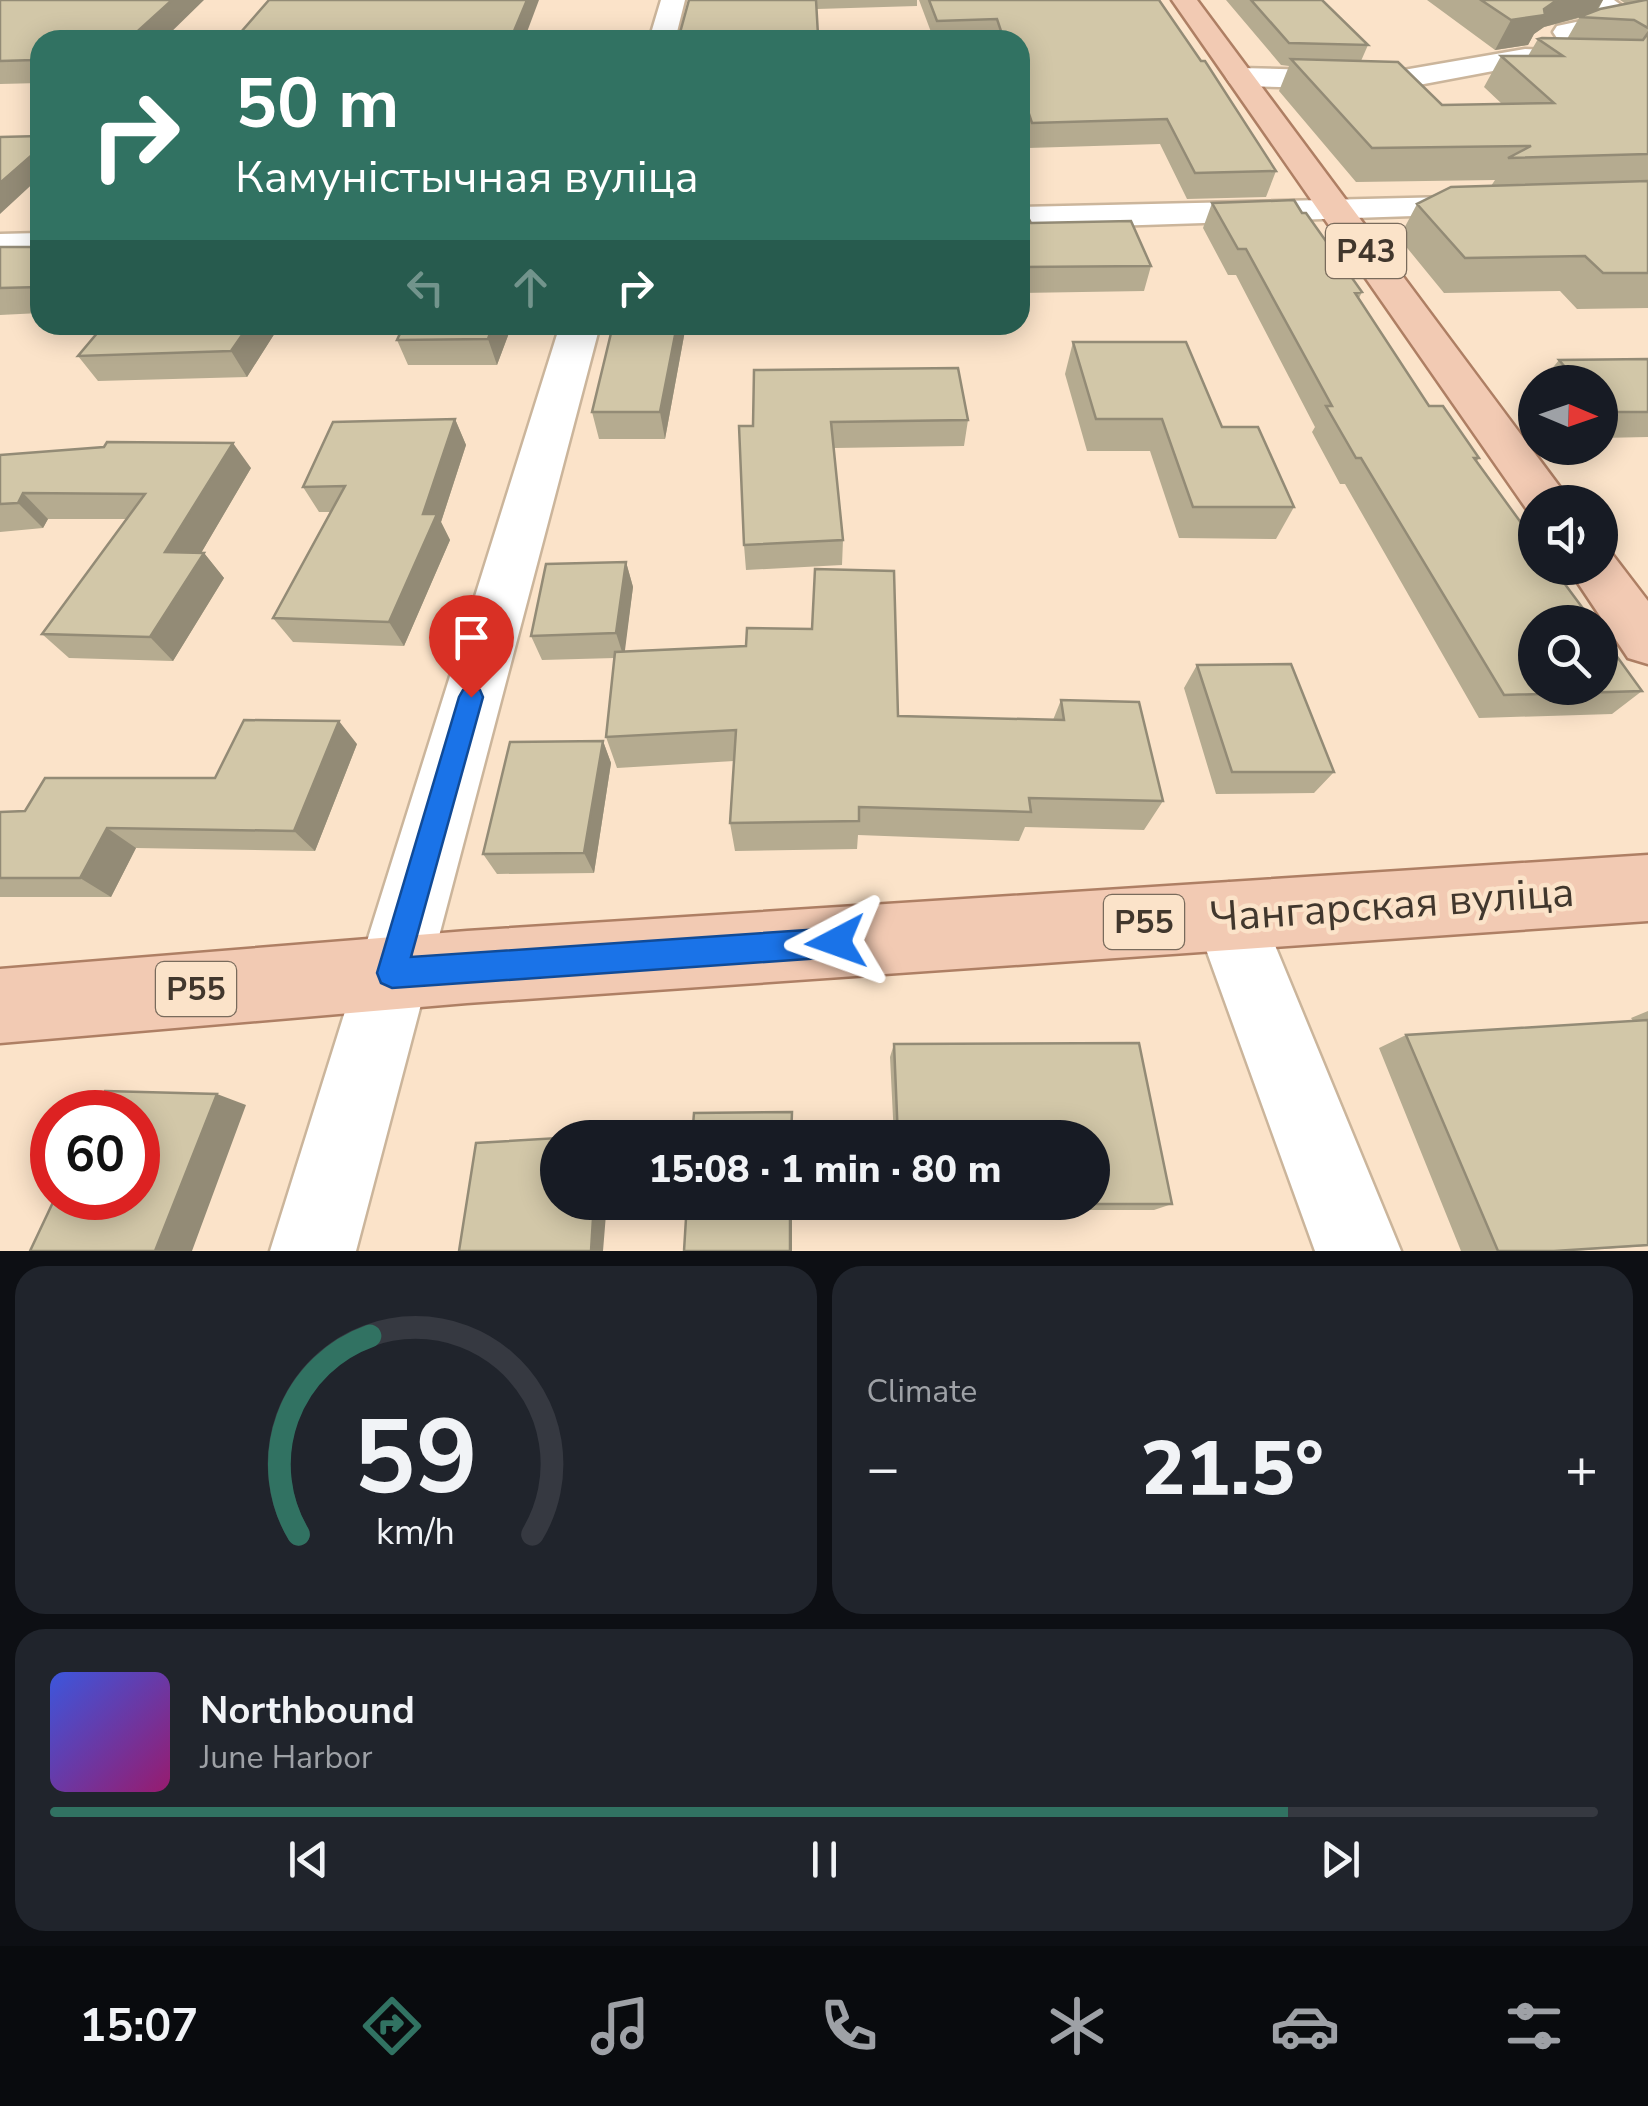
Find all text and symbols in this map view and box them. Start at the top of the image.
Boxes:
text: 50 m [235,56,399,152]
icon: right [70,70,200,200]
text: Камуністычная вуліца [235,147,699,208]
road number: Р43 [1326,224,1406,278]
icon: left [398,260,453,315]
icon: ahead [503,260,558,315]
icon: right [608,260,663,315]
north arrow [1518,365,1618,465]
map controls [1518,365,1618,705]
button: sound [1518,485,1618,585]
pin [429,595,514,698]
button: search [1518,605,1618,705]
icon: arrive [444,610,499,665]
street label: Чангарская вуліца [1208,864,1576,946]
position arrow [784,890,888,994]
road number: Р55 [1104,895,1184,949]
road number: Р55 [156,962,236,1016]
speed limit sign: 60 [30,1090,160,1220]
text: 15:08 · 1 min · 80 m [649,1144,1001,1195]
text: Climate [867,1370,977,1413]
text: 59 [353,1387,478,1529]
text: 21.5° [1141,1418,1324,1520]
text: − [867,1431,900,1506]
text: + [1565,1431,1598,1506]
text: km/h [376,1508,455,1557]
text: Northbound [200,1685,415,1736]
text: June Harbor [200,1736,372,1779]
icon: previous [281,1832,336,1887]
icon: pause [797,1832,852,1887]
icon: next [1313,1832,1368,1887]
icon: directions [357,1991,427,2061]
icon: music [585,1991,655,2061]
icon: phone [814,1991,884,2061]
icon: climate [1042,1991,1112,2061]
icon: car [1270,1991,1340,2061]
icon: filters [1499,1991,1569,2061]
text: 15:07 [79,1996,198,2057]

